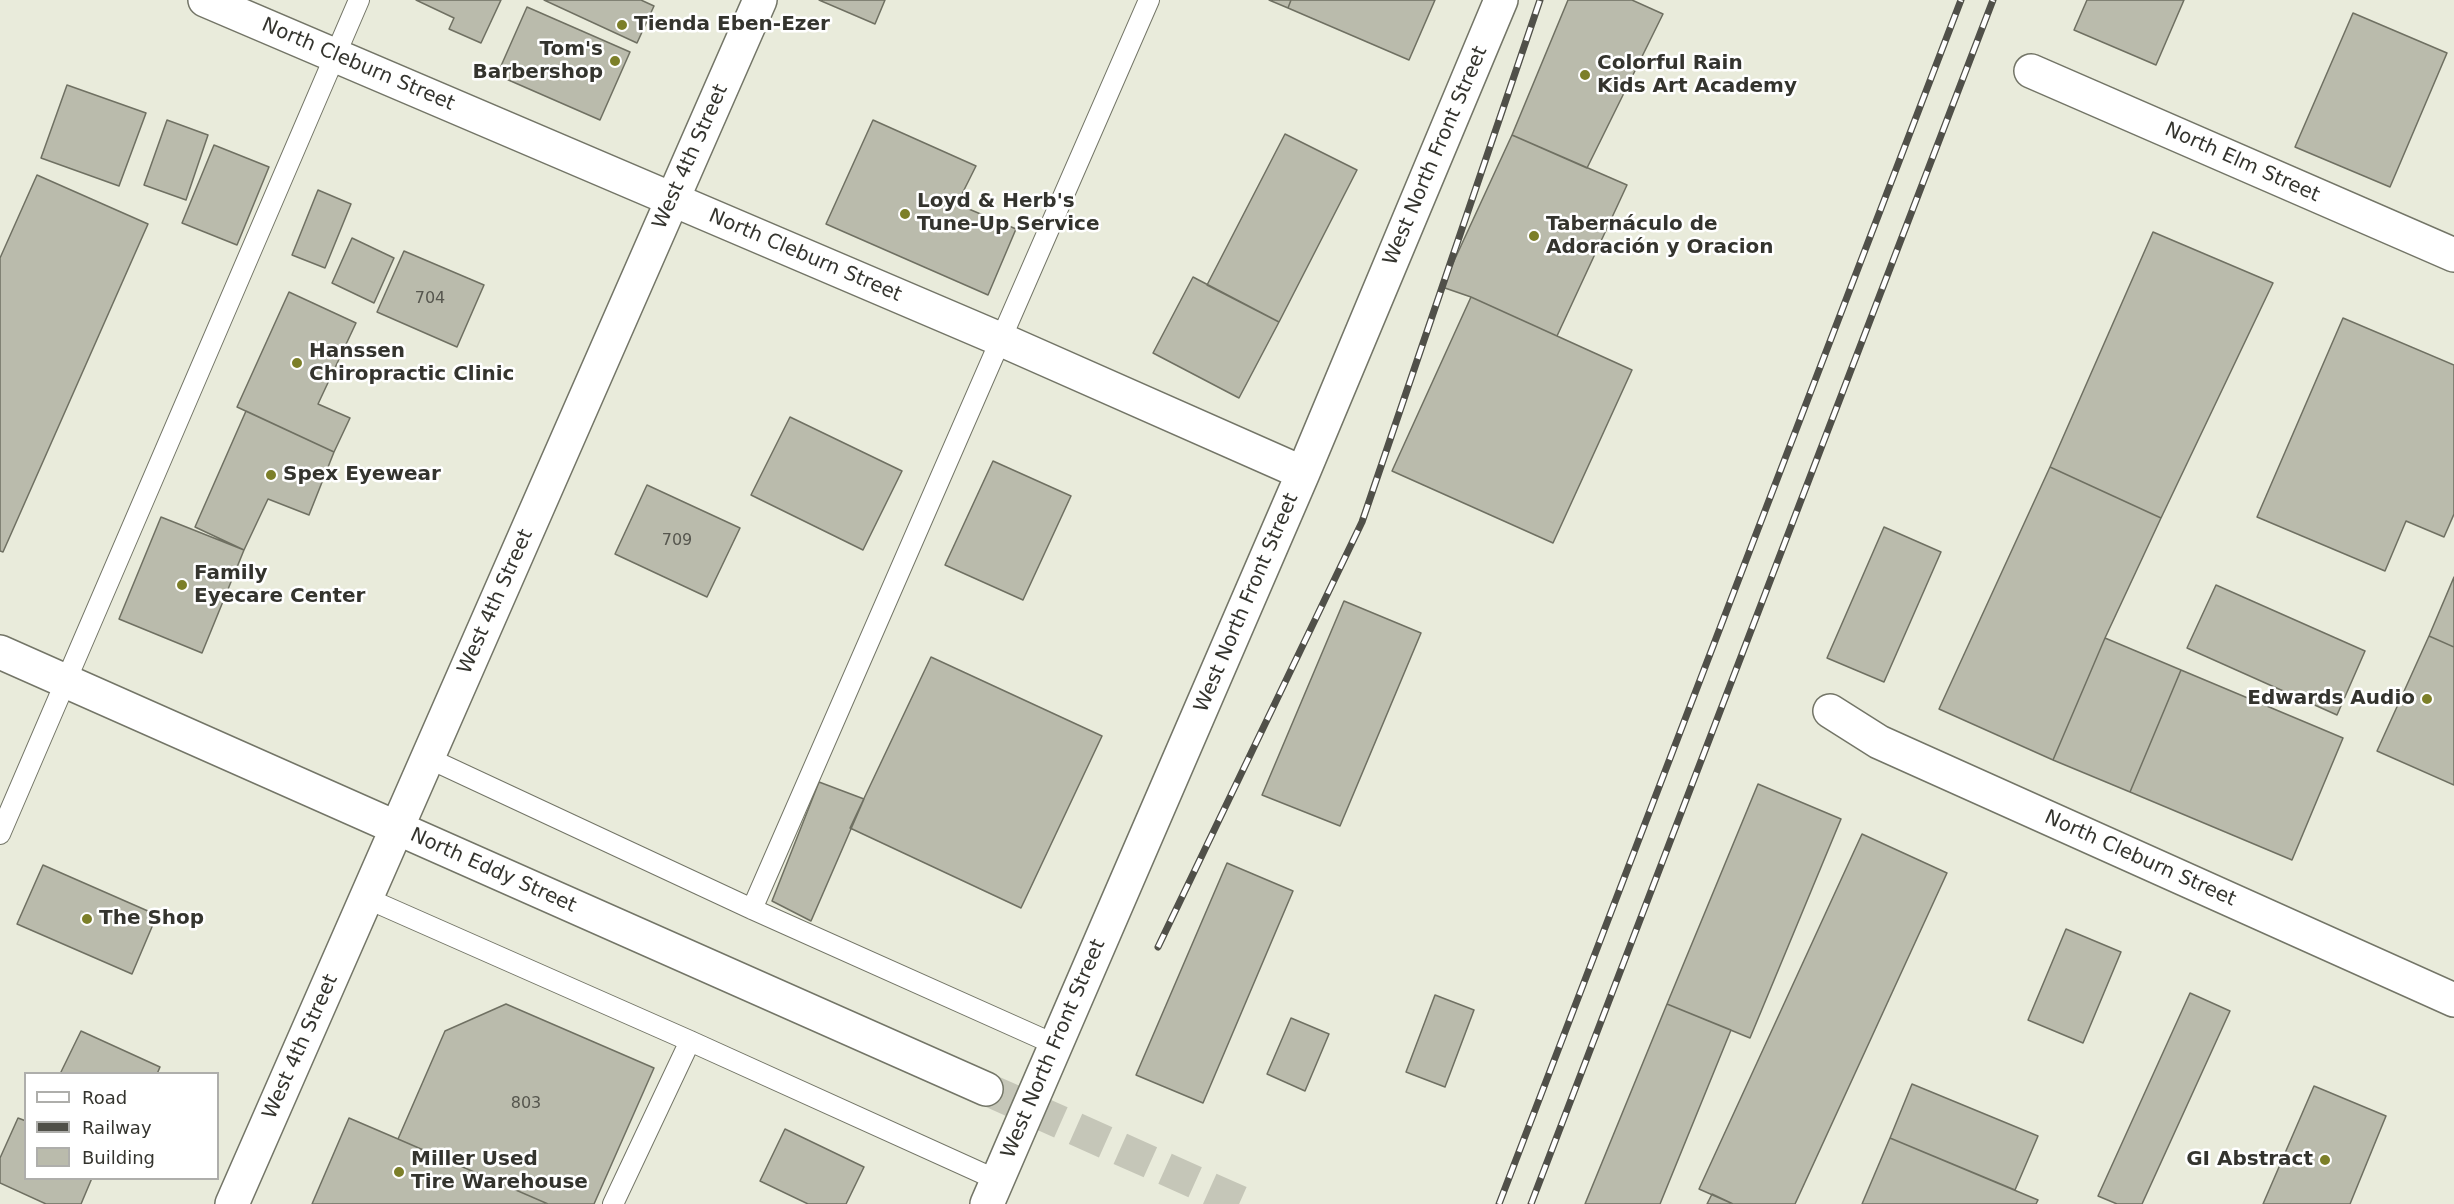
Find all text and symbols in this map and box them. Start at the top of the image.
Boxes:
street label: North Cleburn Street [258,13,458,117]
place label: Tienda Eben-Ezer [634,13,830,37]
marker: Tienda Eben-Ezer [615,18,629,32]
place label: Tom's Barbershop [472,38,603,85]
street label: West North Front Street [1379,43,1493,269]
place label: Colorful Rain Kids Art Academy [1597,52,1797,99]
marker: Tom's Barbershop [608,54,622,68]
marker: Colorful Rain Kids Art Academy [1578,68,1592,82]
street label: West 4th Street [648,81,734,233]
street label: North Elm Street [2161,118,2323,208]
place label: Loyd & Herb's Tune-Up Service [917,190,1099,237]
street label: North Cleburn Street [705,204,905,308]
marker: Loyd & Herb's Tune-Up Service [898,207,912,221]
place label: Tabernáculo de Adoración y Oracion [1546,213,1774,260]
marker: Tabernáculo de Adoración y Oracion [1527,229,1541,243]
house number: 704 [415,289,445,309]
place label: Hanssen Chiropractic Clinic [309,340,514,387]
marker: Hanssen Chiropractic Clinic [290,356,304,370]
place label: Spex Eyewear [283,463,441,487]
marker: Spex Eyewear [264,468,278,482]
street label: West North Front Street [1190,490,1304,716]
street label: West 4th Street [453,526,539,678]
house number: 709 [662,531,692,551]
place label: Family Eyecare Center [194,562,365,609]
marker: Family Eyecare Center [175,578,189,592]
place label: Edwards Audio [2247,687,2415,711]
marker: Edwards Audio [2420,692,2434,706]
street label: North Cleburn Street [2040,806,2240,912]
street label: North Eddy Street [406,824,580,918]
place label: The Shop [99,907,204,931]
marker: The Shop [80,912,94,926]
street label: West North Front Street [997,936,1111,1162]
street label: West 4th Street [258,971,344,1123]
legend [24,1072,219,1180]
text: Road [82,1087,127,1108]
house number: 803 [511,1094,541,1114]
text: Railway [82,1117,152,1138]
text: Building [82,1147,155,1168]
place label: Miller Used Tire Warehouse [411,1148,588,1195]
place label: GI Abstract [2186,1148,2313,1172]
marker: GI Abstract [2318,1153,2332,1167]
marker: Miller Used Tire Warehouse [392,1165,406,1179]

